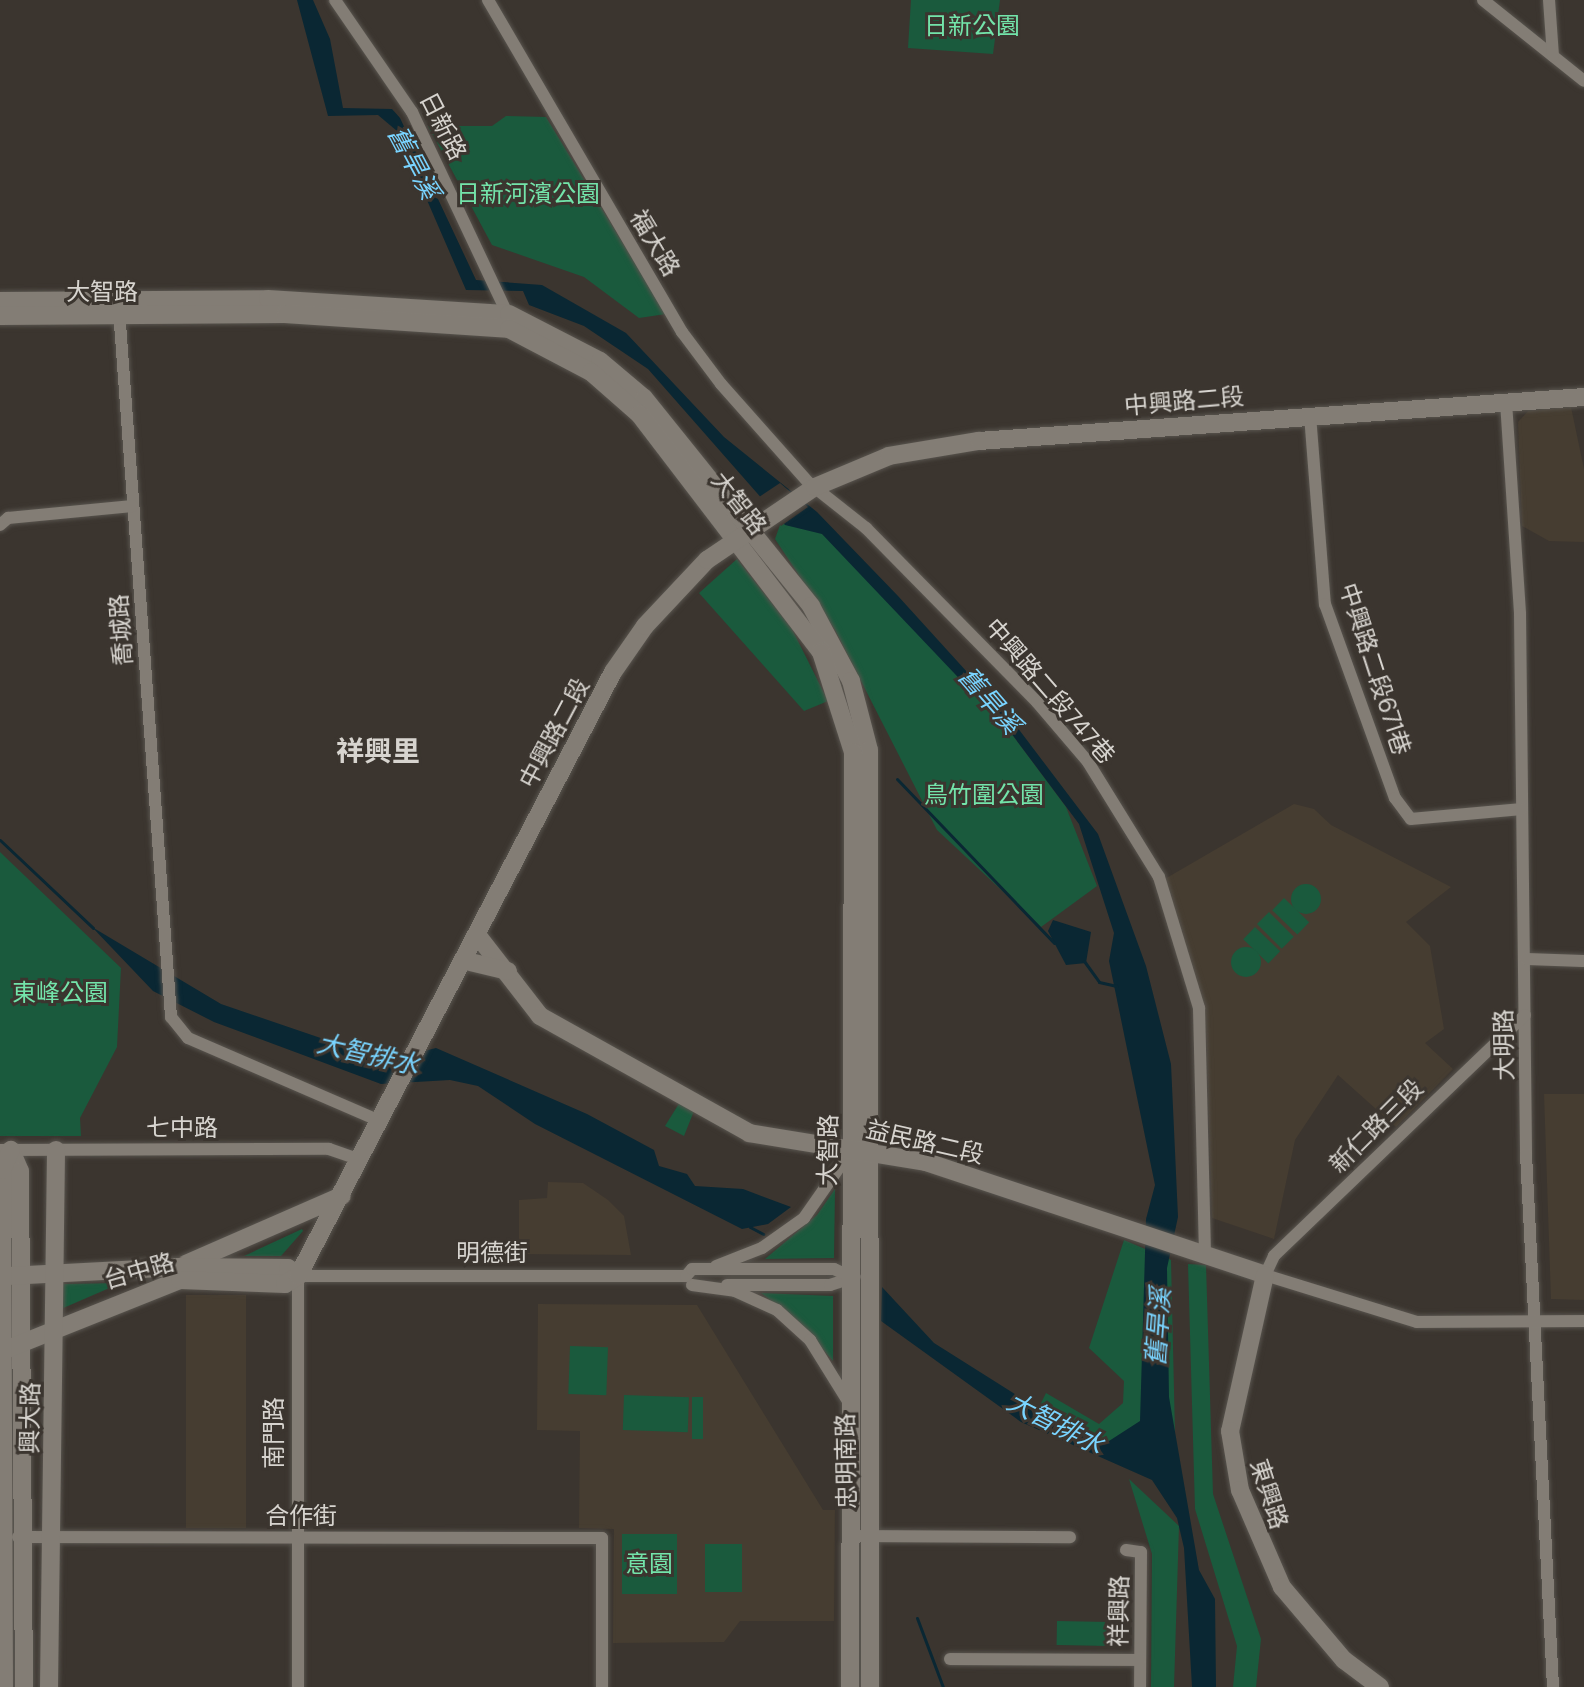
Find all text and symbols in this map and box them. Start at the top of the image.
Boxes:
park label: 日新公園 [924,12,1020,40]
street label: 日新路 [414,87,472,165]
water label: 舊旱溪 [381,121,445,205]
park label: 日新河濱公園 [456,180,600,208]
street label: 福大路 [624,205,686,281]
street label: 大智路 [66,278,138,306]
street label: 中興路二段 [1123,381,1245,421]
street label: 大智路 [705,466,773,540]
street label: 中興路二段671巷 [1334,580,1416,758]
street label: 喬城路 [104,593,138,667]
street label: 中興路二段747巷 [979,613,1121,769]
water label: 舊旱溪 [952,661,1026,741]
street label: 中興路二段 [513,673,595,793]
district label: 祥興里 [336,735,420,769]
park label: 鳥竹圍公園 [924,781,1044,809]
park label: 東峰公園 [12,979,108,1007]
street label: 大明路 [1489,1009,1519,1081]
water label: 大智排水 [314,1028,422,1082]
street label: 新仁路三段 [1323,1073,1429,1179]
street label: 七中路 [146,1114,218,1142]
street label: 大智路 [813,1114,843,1186]
street label: 益民路二段 [863,1114,987,1170]
street label: 明德街 [456,1239,528,1267]
street label: 台中路 [100,1247,178,1295]
water label: 舊旱溪 [1141,1287,1177,1367]
street label: 興大路 [15,1382,45,1454]
water label: 大智排水 [1002,1386,1108,1462]
street label: 南門路 [260,1397,288,1469]
street label: 忠明南路 [831,1413,861,1509]
street label: 東興路 [1244,1455,1294,1533]
street label: 合作街 [265,1502,337,1530]
park label: 意園 [625,1550,673,1578]
street label: 祥興路 [1104,1575,1134,1647]

